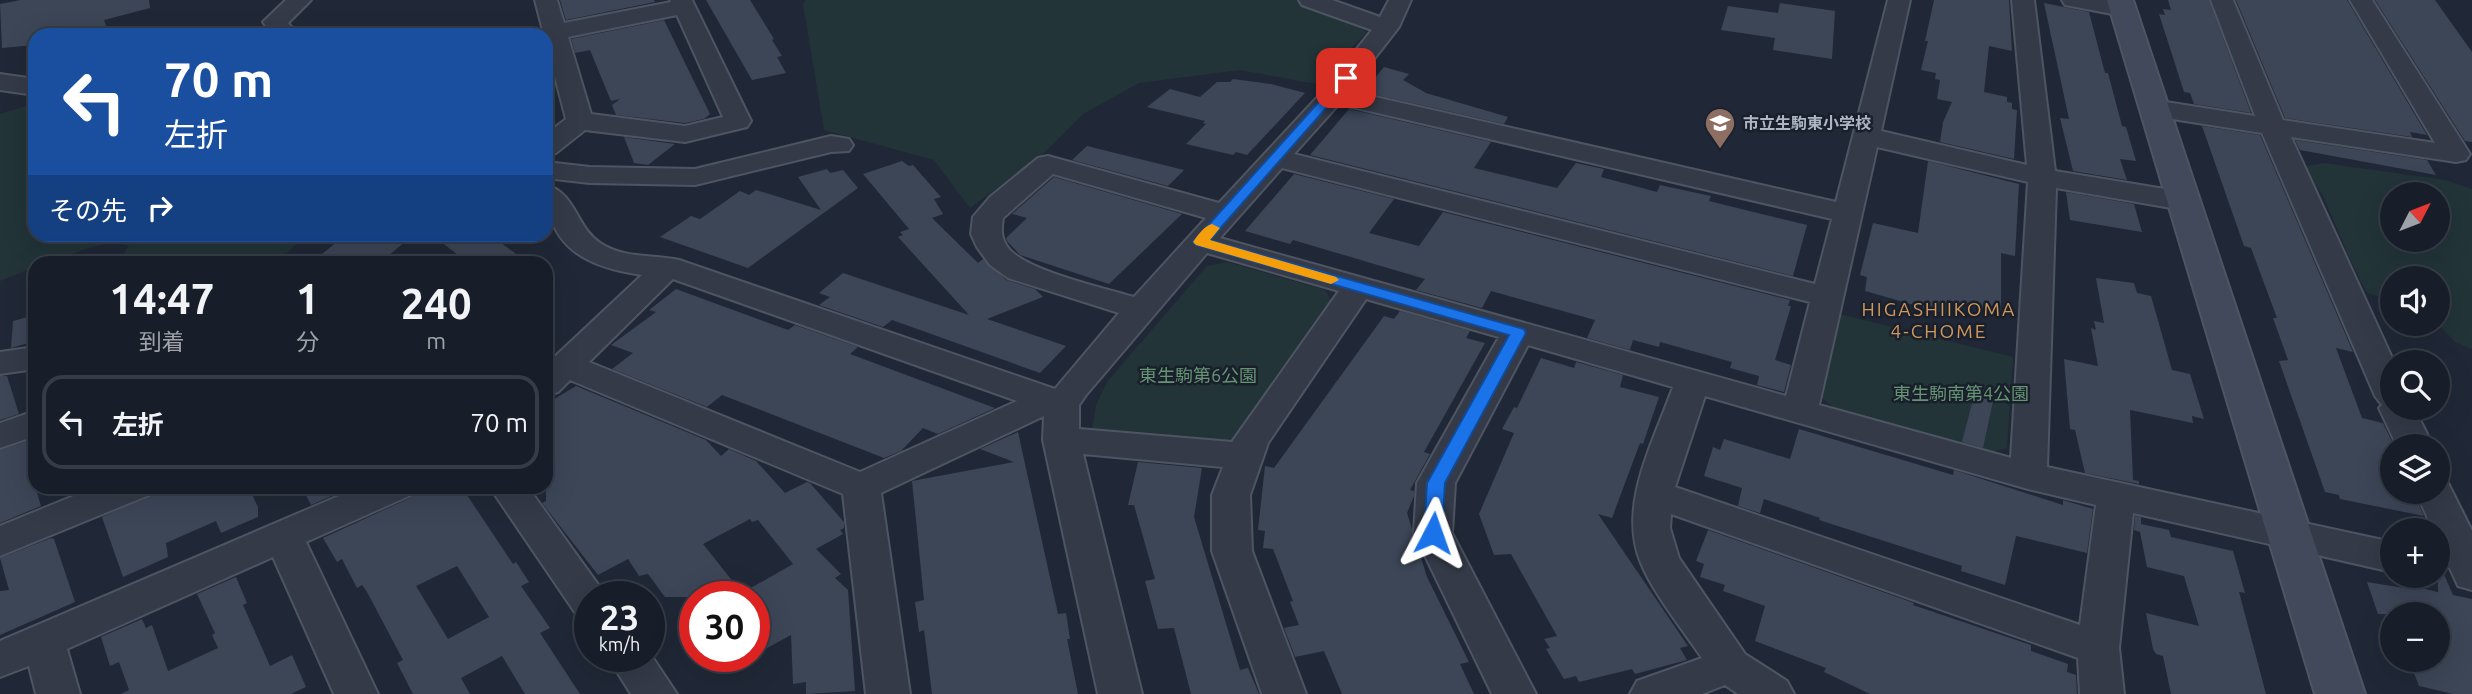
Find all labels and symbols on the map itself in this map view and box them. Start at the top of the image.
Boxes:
pin [1316,48,1376,108]
school or university icon: 市立生駒東小学校 [1703,106,1737,150]
place label: 市立生駒東小学校 [1743,114,1871,132]
north arrow [2380,182,2450,252]
district label: HIGASHIIKOMA 4-CHOME [1862,298,2016,342]
park label: 東生駒第6公園 [1139,365,1257,385]
park label: 東生駒南第4公園 [1893,383,2029,403]
position arrow [1396,496,1470,570]
speed limit sign: 30 [679,581,770,672]

